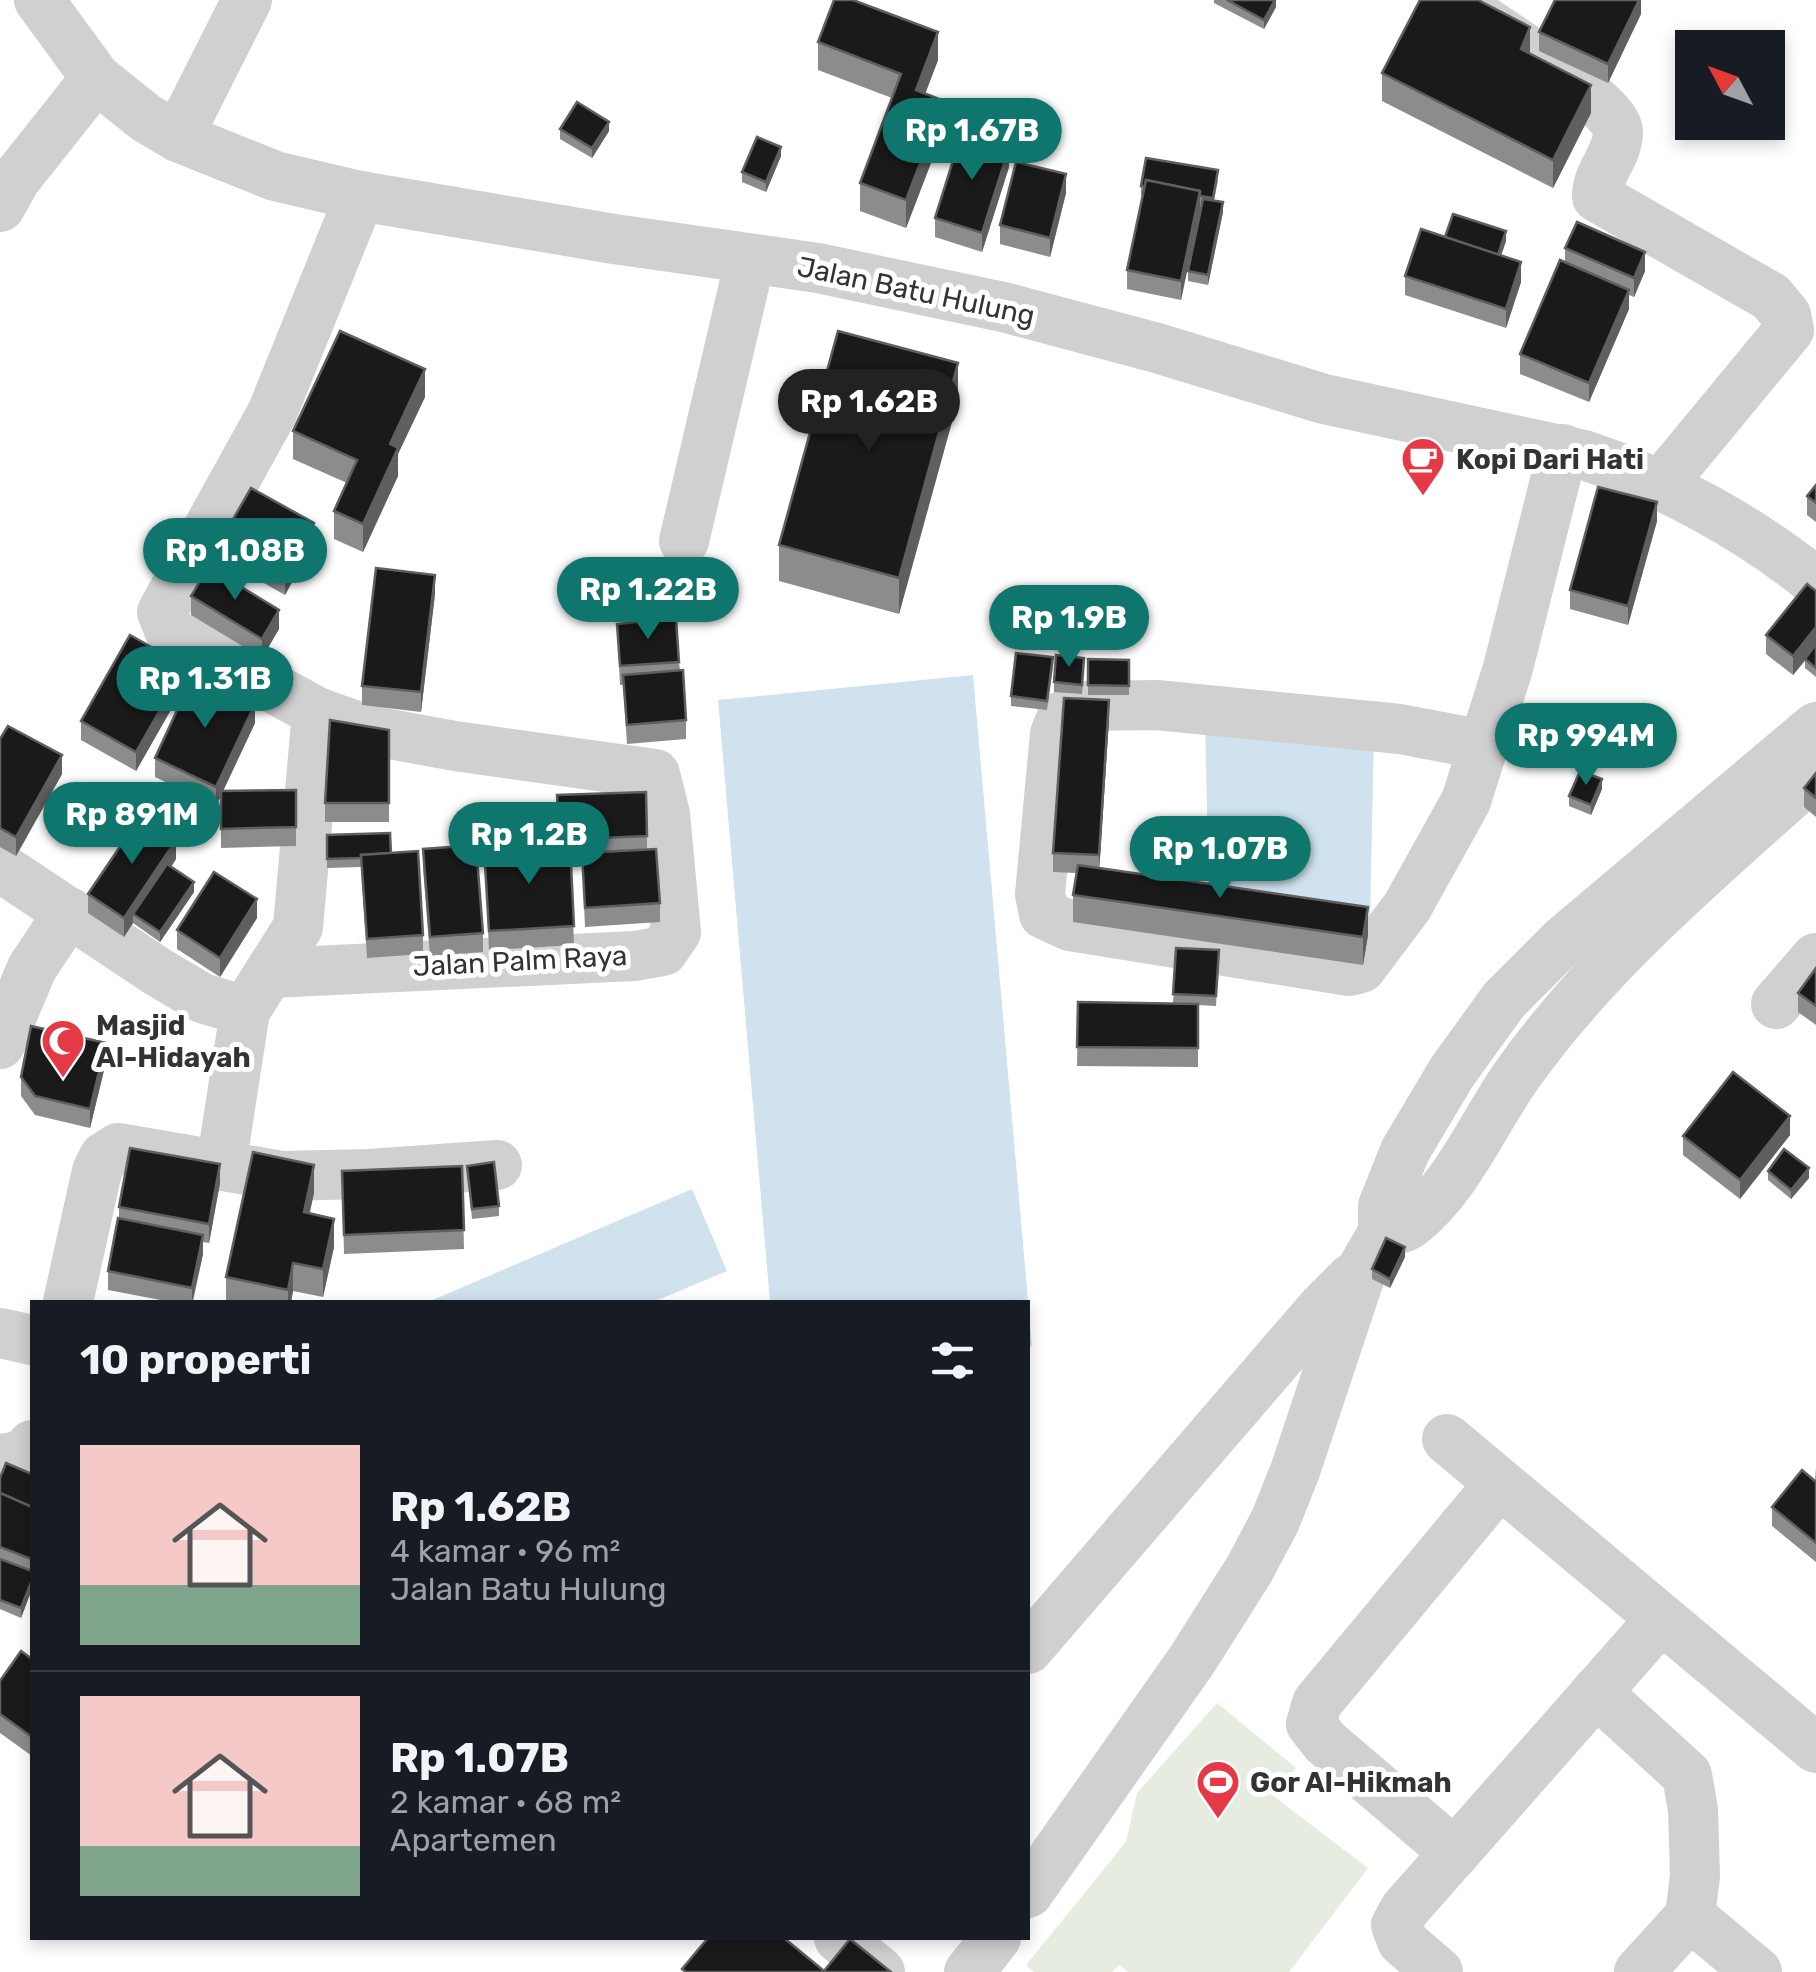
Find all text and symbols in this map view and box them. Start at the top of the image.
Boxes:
north arrow [1675,30,1785,140]
map controls [1675,30,1785,140]
pin: Rp 1.67B [869,98,1075,183]
text: Rp 1.67B [905,111,1039,149]
street label: Jalan Batu Hulung [794,250,1038,332]
pin: Rp 1.62B [766,369,972,454]
text: Rp 1.62B [800,382,938,420]
cafe icon: Kopi Dari Hati [1400,436,1446,497]
place label: Kopi Dari Hati [1456,443,1644,476]
pin: Rp 1.08B [132,518,338,603]
text: Rp 1.08B [165,531,305,569]
pin: Rp 1.22B [545,557,751,642]
text: Rp 1.22B [579,570,717,608]
pin: Rp 1.9B [977,585,1161,670]
text: Rp 1.9B [1011,598,1127,636]
pin: Rp 1.31B [102,646,308,731]
text: Rp 1.31B [138,659,272,697]
pin: Rp 994M [1494,703,1678,788]
text: Rp 994M [1517,716,1655,754]
pin: Rp 891M [40,782,224,867]
text: Rp 891M [65,795,199,833]
pin: Rp 1.2B [437,802,621,887]
text: Rp 1.2B [470,815,588,853]
pin: Rp 1.07B [1117,816,1323,901]
text: Rp 1.07B [1152,829,1288,867]
street label: Jalan Palm Raya [412,939,628,983]
place label: Masjid Al-Hidayah [96,1009,251,1074]
mosque icon: Masjid Al-Hidayah [40,1018,86,1079]
icon: filters [925,1333,980,1388]
text: 10 properti [80,1335,312,1385]
text: Rp 1.62B [390,1482,571,1532]
icon: home [160,1485,280,1605]
text: 4 kamar · 96 m² [390,1532,621,1570]
text: Jalan Batu Hulung [390,1570,667,1608]
text: Rp 1.07B [390,1733,569,1783]
icon: home [160,1736,280,1856]
sports icon: Gor Al-Hikmah [1195,1759,1241,1820]
place label: Gor Al-Hikmah [1250,1766,1452,1799]
text: 2 kamar · 68 m² [390,1783,621,1821]
text: Apartemen [390,1821,557,1859]

